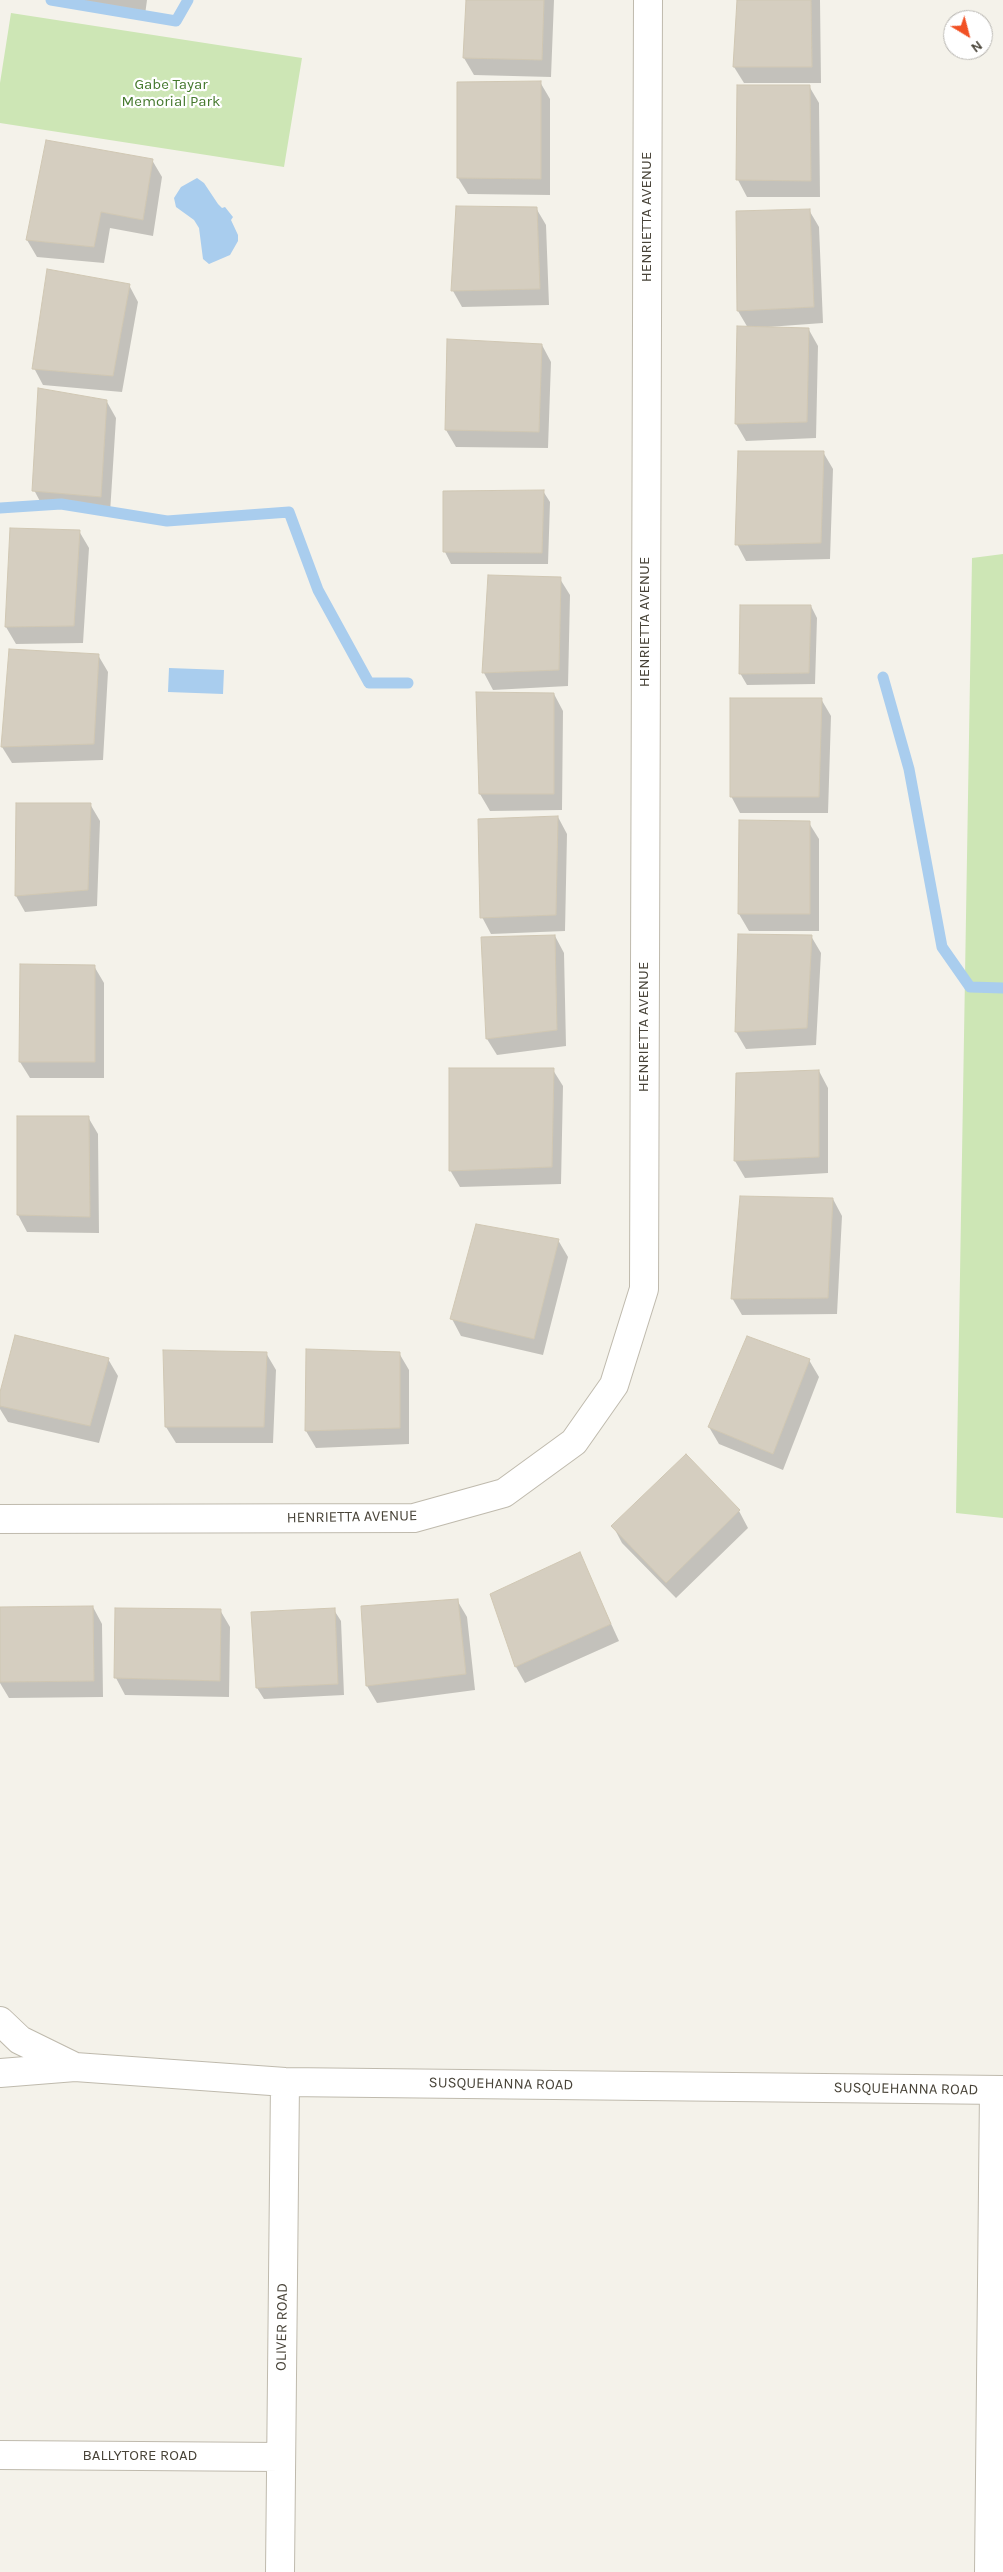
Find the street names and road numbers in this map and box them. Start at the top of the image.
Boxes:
street label: HENRIETTA AVENUE [638,152,656,282]
street label: HENRIETTA AVENUE [636,557,654,687]
street label: HENRIETTA AVENUE [635,962,653,1092]
street label: HENRIETTA AVENUE [287,1507,417,1527]
street label: SUSQUEHANNA ROAD [429,2074,573,2094]
street label: SUSQUEHANNA ROAD [834,2079,978,2099]
street label: OLIVER ROAD [272,2283,292,2371]
street label: BALLYTORE ROAD [83,2447,197,2465]

